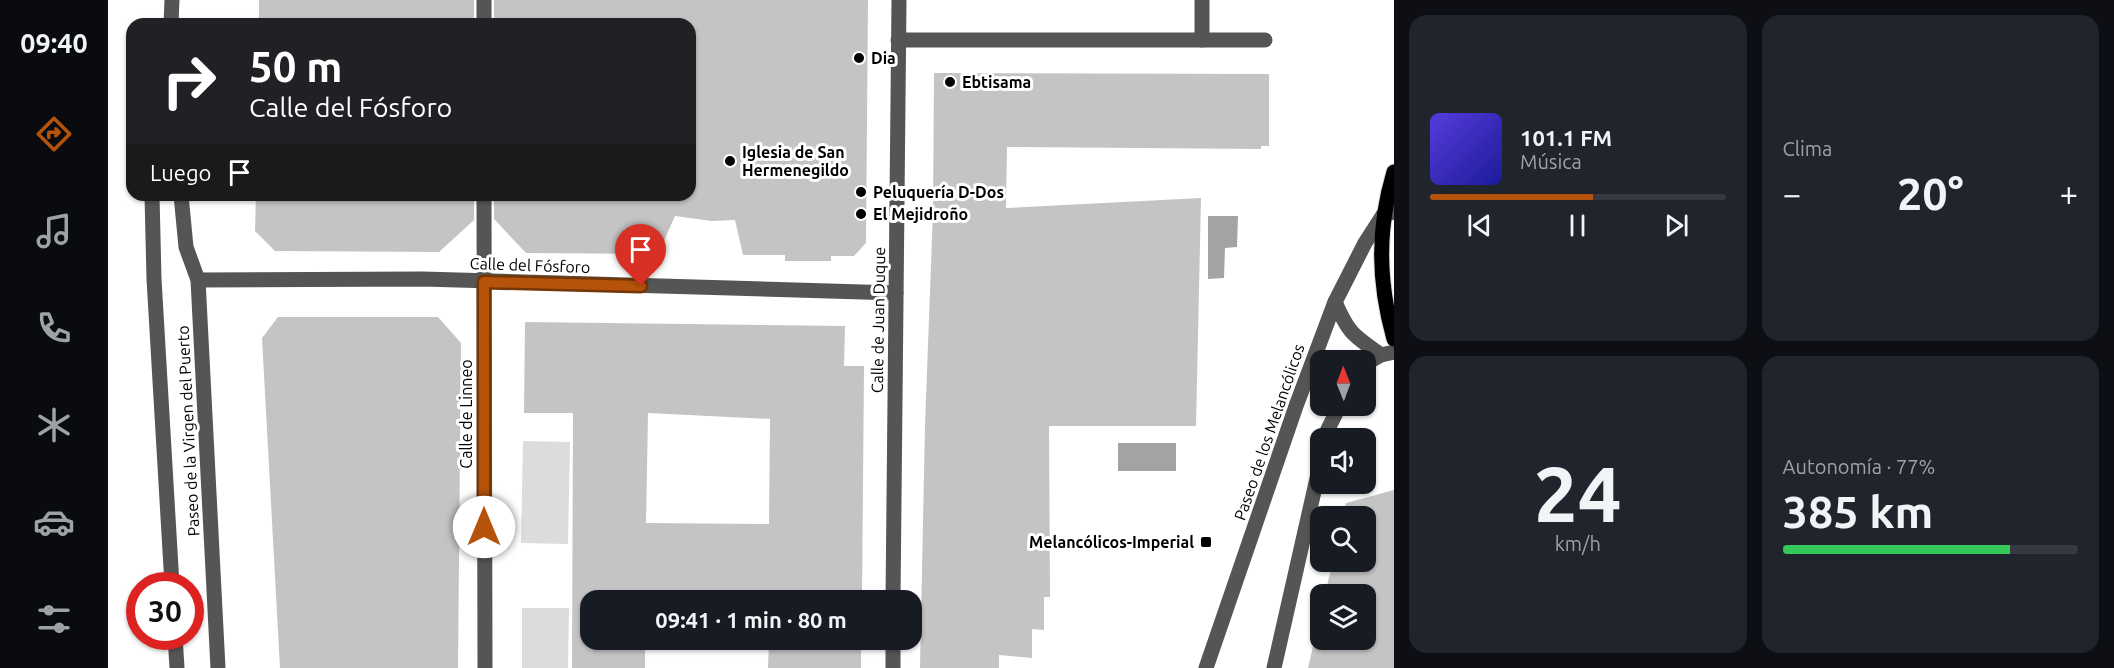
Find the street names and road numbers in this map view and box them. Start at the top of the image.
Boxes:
street label: Calle de Juan Duque [868,247,888,393]
street label: Calle del Fósforo [469,254,591,276]
street label: Paseo de la Virgen del Puerto [173,325,203,537]
street label: Paseo de los Melancólicos [1230,341,1308,523]
street label: Calle de Linneo [457,359,475,469]

